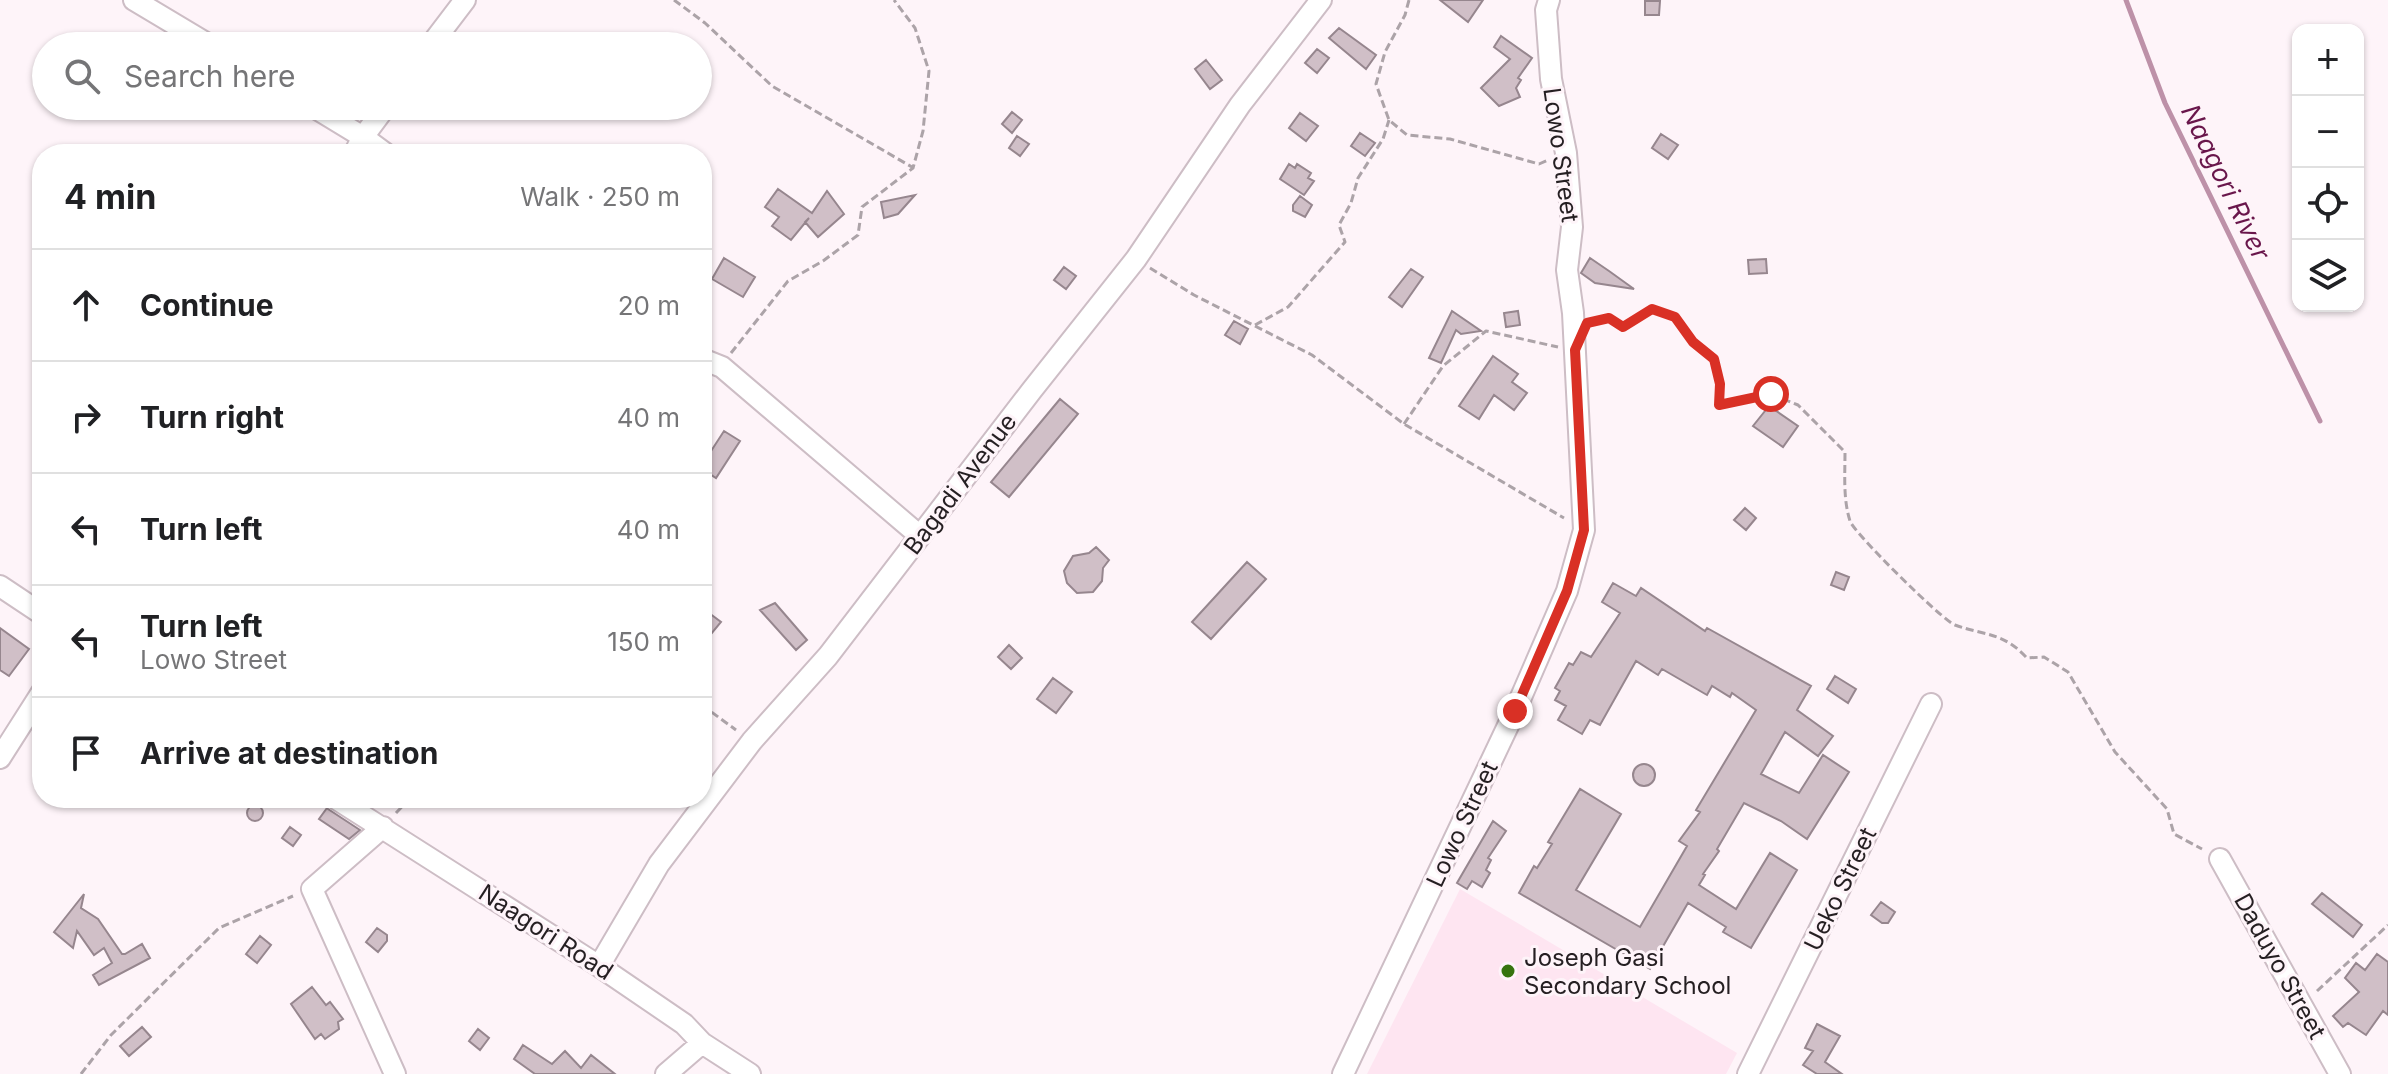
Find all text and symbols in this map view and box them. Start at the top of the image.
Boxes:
map controls [2292,24,2364,312]
button: + [2292,24,2364,96]
search box [32,32,712,120]
icon: search [60,54,104,98]
text: Search here [124,58,296,94]
street label: Lowo Street [1537,86,1585,224]
button: − [2292,96,2364,168]
water label: Naagori River [2175,99,2277,266]
button: locate [2292,168,2364,240]
text: 4 min [64,176,156,217]
text: Walk · 250 m [520,181,680,212]
button: layers [2292,240,2364,312]
icon: ahead [64,283,108,327]
text: Continue [140,287,274,323]
text: 20 m [618,290,680,321]
route start [1753,376,1789,412]
icon: right [64,395,108,439]
text: Turn right [140,399,284,435]
text: 40 m [617,402,680,433]
street label: Bagadi Avenue [898,408,1022,560]
icon: left [64,507,108,551]
text: Turn left [140,511,262,547]
text: 40 m [617,514,680,545]
text: Turn left [140,608,262,644]
icon: left [64,619,108,663]
text: 150 m [607,626,680,657]
text: Lowo Street [140,644,287,675]
route end [1497,693,1533,729]
icon: arrive [64,731,108,775]
text: Arrive at destination [140,735,438,771]
street label: Lowo Street [1420,756,1504,892]
street label: Ueko Street [1798,823,1882,955]
street label: Naagori Road [474,878,618,986]
street label: Daduyo Street [2228,888,2332,1044]
place label: Joseph Gasi Secondary School [1524,943,1731,1000]
marker: Joseph Gasi Secondary School [1499,962,1517,980]

